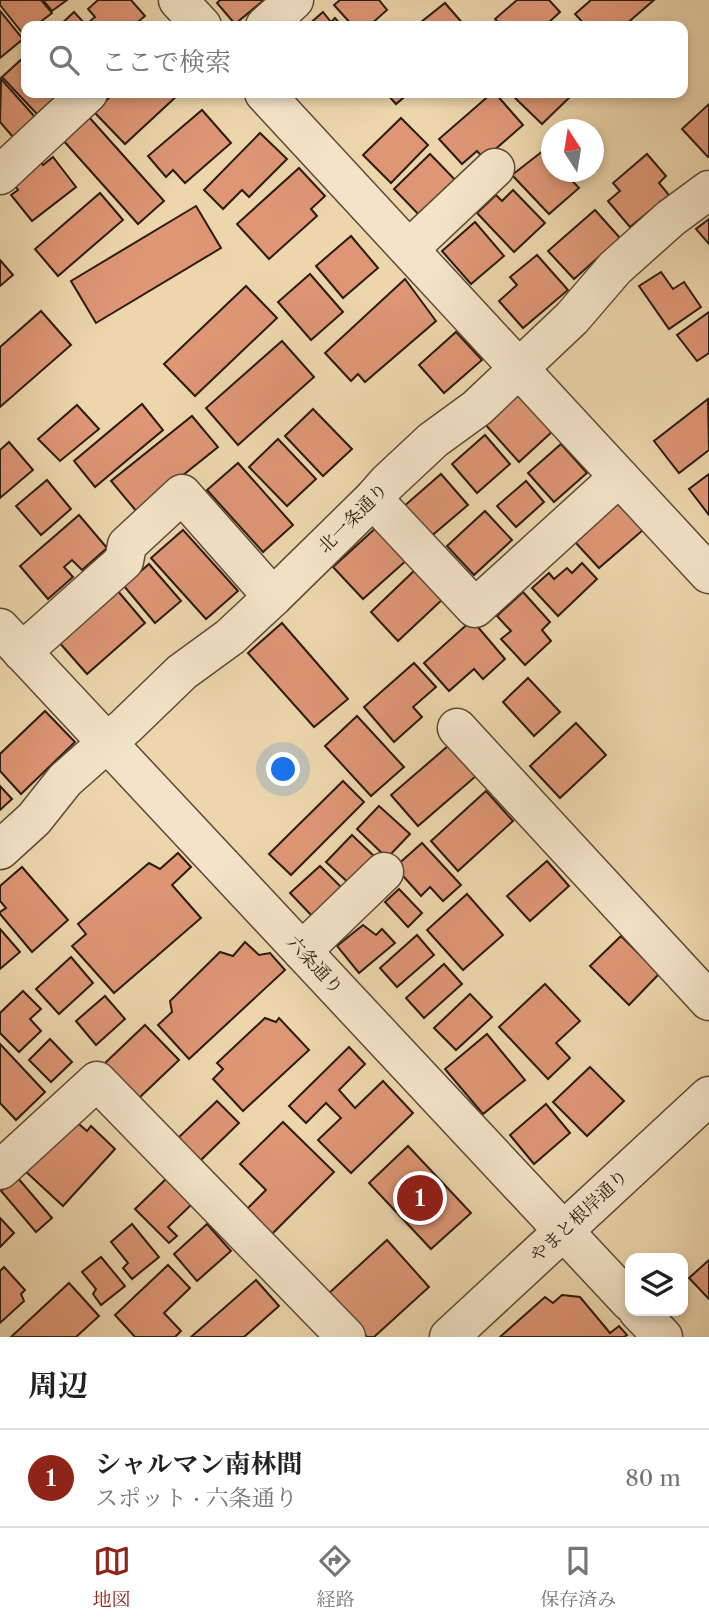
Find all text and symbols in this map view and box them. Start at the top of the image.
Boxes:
search box [21,21,688,98]
icon: search [45,41,83,79]
text: ここで検索 [101,46,231,78]
north arrow [541,119,604,182]
street label: 北一条通り [313,478,393,558]
your location [266,752,300,786]
street label: 六条通り [282,931,348,999]
street label: やまと根岸通り [525,1165,633,1267]
pin: 1 [397,1172,443,1224]
map controls [625,1253,688,1316]
button: layers [625,1253,688,1316]
text: 周辺 [28,1367,88,1404]
text: シャルマン南林間 [95,1448,302,1480]
text: 1 [46,1464,56,1492]
text: 80 m [625,1464,681,1492]
text: スポット · 六条通り [95,1484,298,1512]
tab: 地図 [93,1542,131,1611]
tab: 経路 [316,1542,354,1611]
tab: 保存済み [540,1542,616,1611]

